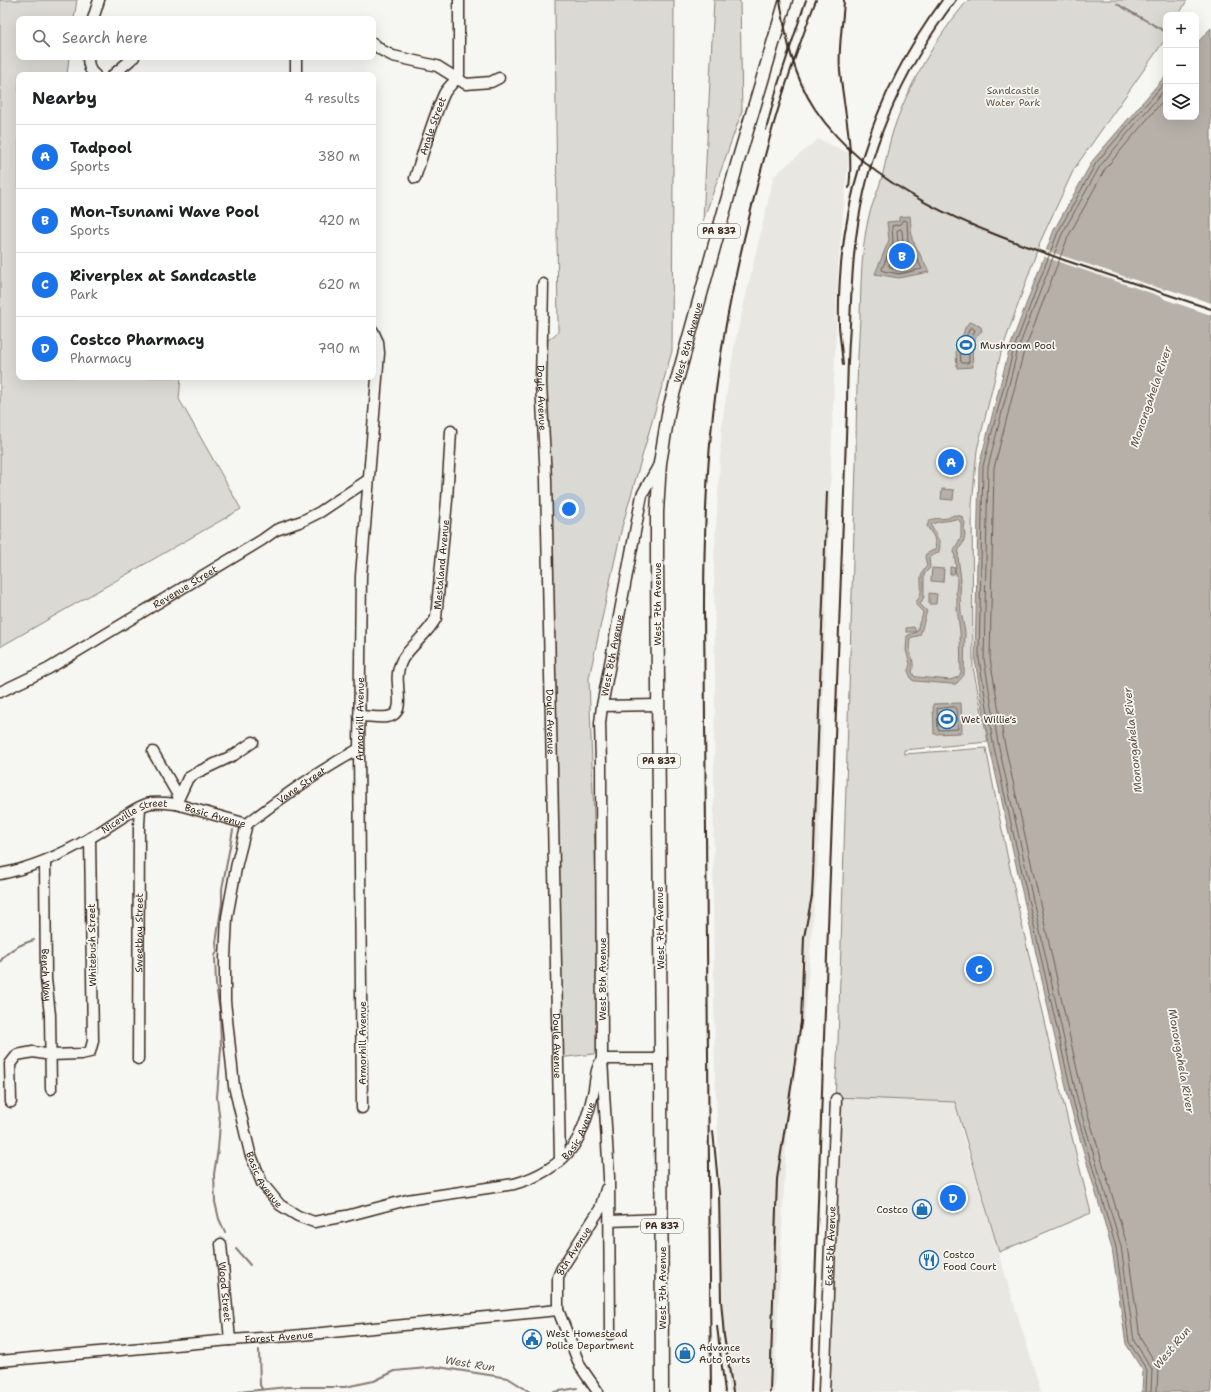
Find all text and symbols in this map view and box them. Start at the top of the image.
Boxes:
map controls [1163,12,1199,120]
button: + [1163,12,1199,48]
search box [16,16,376,60]
icon: search [30,27,52,49]
text: Search here [62,28,148,48]
button: − [1163,48,1199,84]
park label: Sandcastle Water Park [986,84,1040,109]
button: layers [1163,84,1199,120]
text: Nearby [32,87,97,109]
text: 4 results [304,90,360,107]
street label: Angle Street [416,95,449,157]
text: Tadpool [70,138,132,158]
text: A [40,148,50,165]
text: 380 m [318,148,360,165]
text: Sports [70,158,110,175]
text: Mon-Tsunami Wave Pool [70,202,259,222]
text: B [41,212,49,229]
text: 420 m [318,212,360,229]
text: Sports [70,222,110,239]
road number: PA 837 [698,224,740,238]
pin: B [889,241,915,271]
text: Riverplex at Sandcastle [70,266,257,286]
text: C [41,276,49,293]
text: 620 m [318,276,360,293]
text: Park [70,286,98,303]
street label: West 8th Avenue [670,300,705,384]
text: Costco Pharmacy [70,330,204,350]
sports icon: Mushroom Pool [955,334,977,356]
place label: Mushroom Pool [980,339,1055,352]
text: D [40,340,50,357]
text: 790 m [318,340,360,357]
water label: Monongahela River [1127,344,1176,449]
text: Pharmacy [70,350,132,367]
street label: Doyle Avenue [534,365,550,431]
pin: A [938,447,964,477]
your location [559,499,579,519]
street label: Mestaland Avenue [430,518,452,610]
street label: Revenue Street [150,562,220,611]
street label: West 7th Avenue [651,562,664,646]
street label: West 8th Avenue [597,613,626,697]
street label: Armorhill Avenue [352,677,366,761]
water label: Monongahela River [1120,686,1146,793]
street label: Doyle Avenue [544,689,558,755]
sports icon: Wet Willie's [936,708,958,730]
place label: Wet Willie's [961,713,1017,726]
road number: PA 837 [638,754,680,768]
street label: Vane Street [274,764,328,806]
street label: Niceville Street [98,796,168,836]
street label: Basic Avenue [183,800,248,830]
street label: West 7th Avenue [653,886,667,970]
street label: Sweetbay Street [132,893,145,973]
street label: Whitebush Street [85,903,99,987]
street label: West 8th Avenue [596,937,609,1021]
street label: Bench Way [39,948,55,1002]
pin: C [966,954,992,984]
street label: Armorhill Avenue [356,1001,369,1085]
water label: Monongahela River [1164,1008,1198,1115]
street label: Doyle Avenue [550,1013,565,1079]
street label: Basic Avenue [559,1100,597,1162]
street label: Basic Avenue [244,1149,286,1210]
pin: D [940,1183,966,1213]
shop icon: Costco [911,1198,933,1220]
place label: Costco [876,1203,908,1216]
street label: East 5th Avenue [822,1205,838,1286]
road number: PA 837 [641,1219,683,1233]
street label: 8th Avenue [553,1224,594,1278]
street label: West 7th Avenue [656,1246,669,1330]
place label: Costco Food Court [943,1248,997,1273]
restaurant icon: Costco Food Court [918,1249,940,1271]
street label: Wood Street [216,1261,235,1323]
water label: West Run [1150,1324,1194,1372]
street label: Forest Avenue [244,1327,314,1346]
place label: West Homestead Police Department [546,1327,634,1352]
public building icon: West Homestead Police Department [521,1328,543,1350]
place label: Advance Auto Parts [699,1341,751,1366]
shop icon: Advance Auto Parts [674,1342,696,1364]
water label: West Run [444,1353,496,1375]

